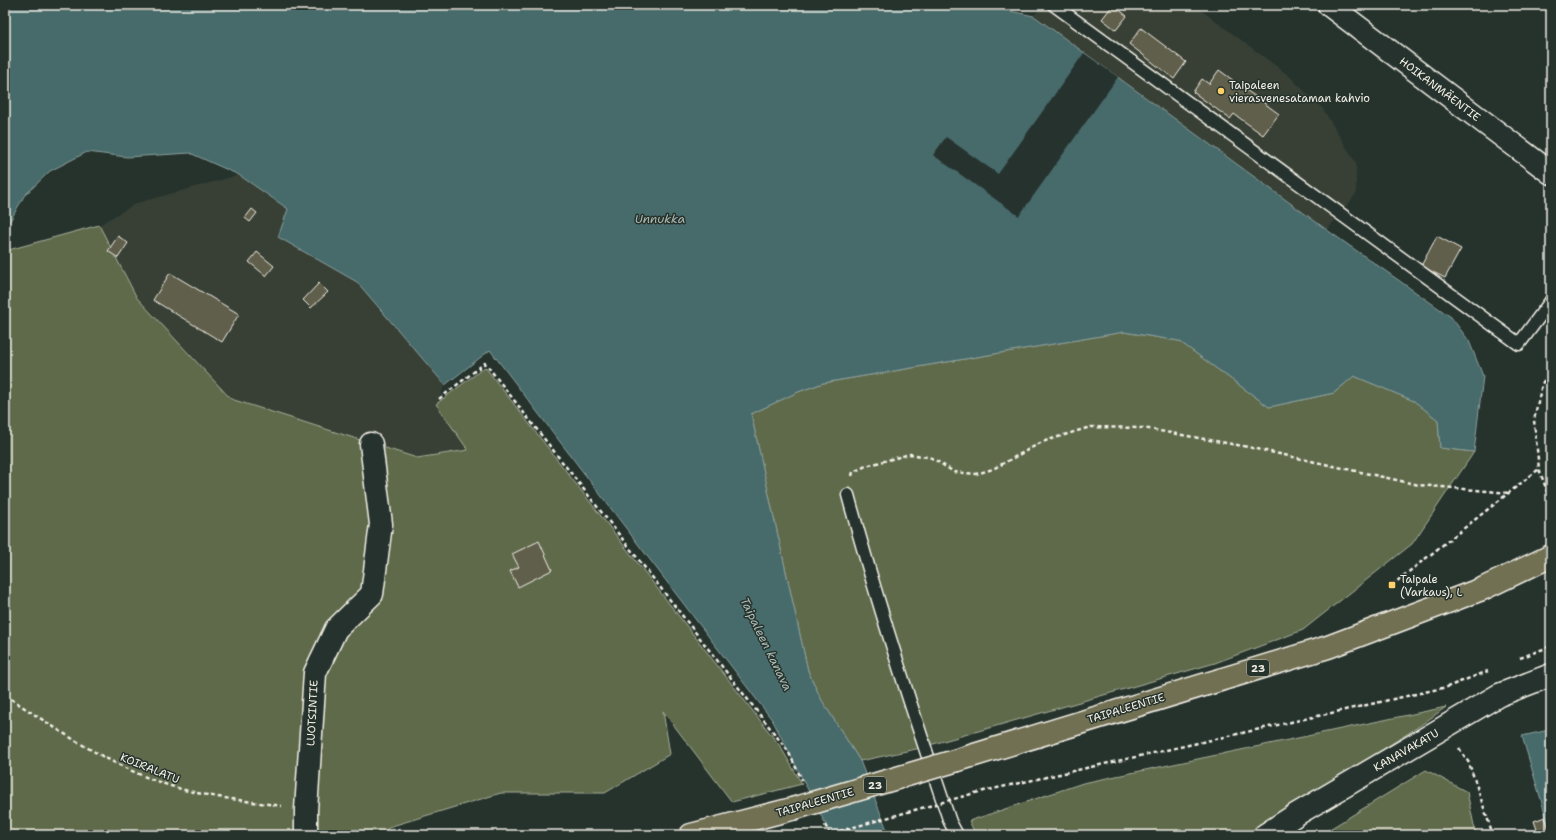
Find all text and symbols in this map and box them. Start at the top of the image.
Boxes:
street label: HOIKANMÄENTIE [1396,54,1483,125]
place label: Taipaleen vierasvenesataman kahvio [1229,78,1370,106]
marker: Taipaleen vierasvenesataman kahvio [1216,86,1226,96]
water label: Unnukka [635,211,685,227]
place label: Taipale (Varkaus), L [1400,572,1462,600]
marker: Taipale (Varkaus), L [1387,580,1397,590]
water label: Taipaleen kanava [736,595,796,693]
road number: 23 [1247,660,1269,676]
street label: LUOTSINTIE [303,679,322,746]
street label: TAIPALEENTIE [1086,690,1167,727]
street label: KANAVAKATU [1371,726,1442,775]
street label: KOIRALATU [118,750,182,787]
road number: 23 [864,777,886,793]
street label: TAIPALEENTIE [775,784,856,821]

